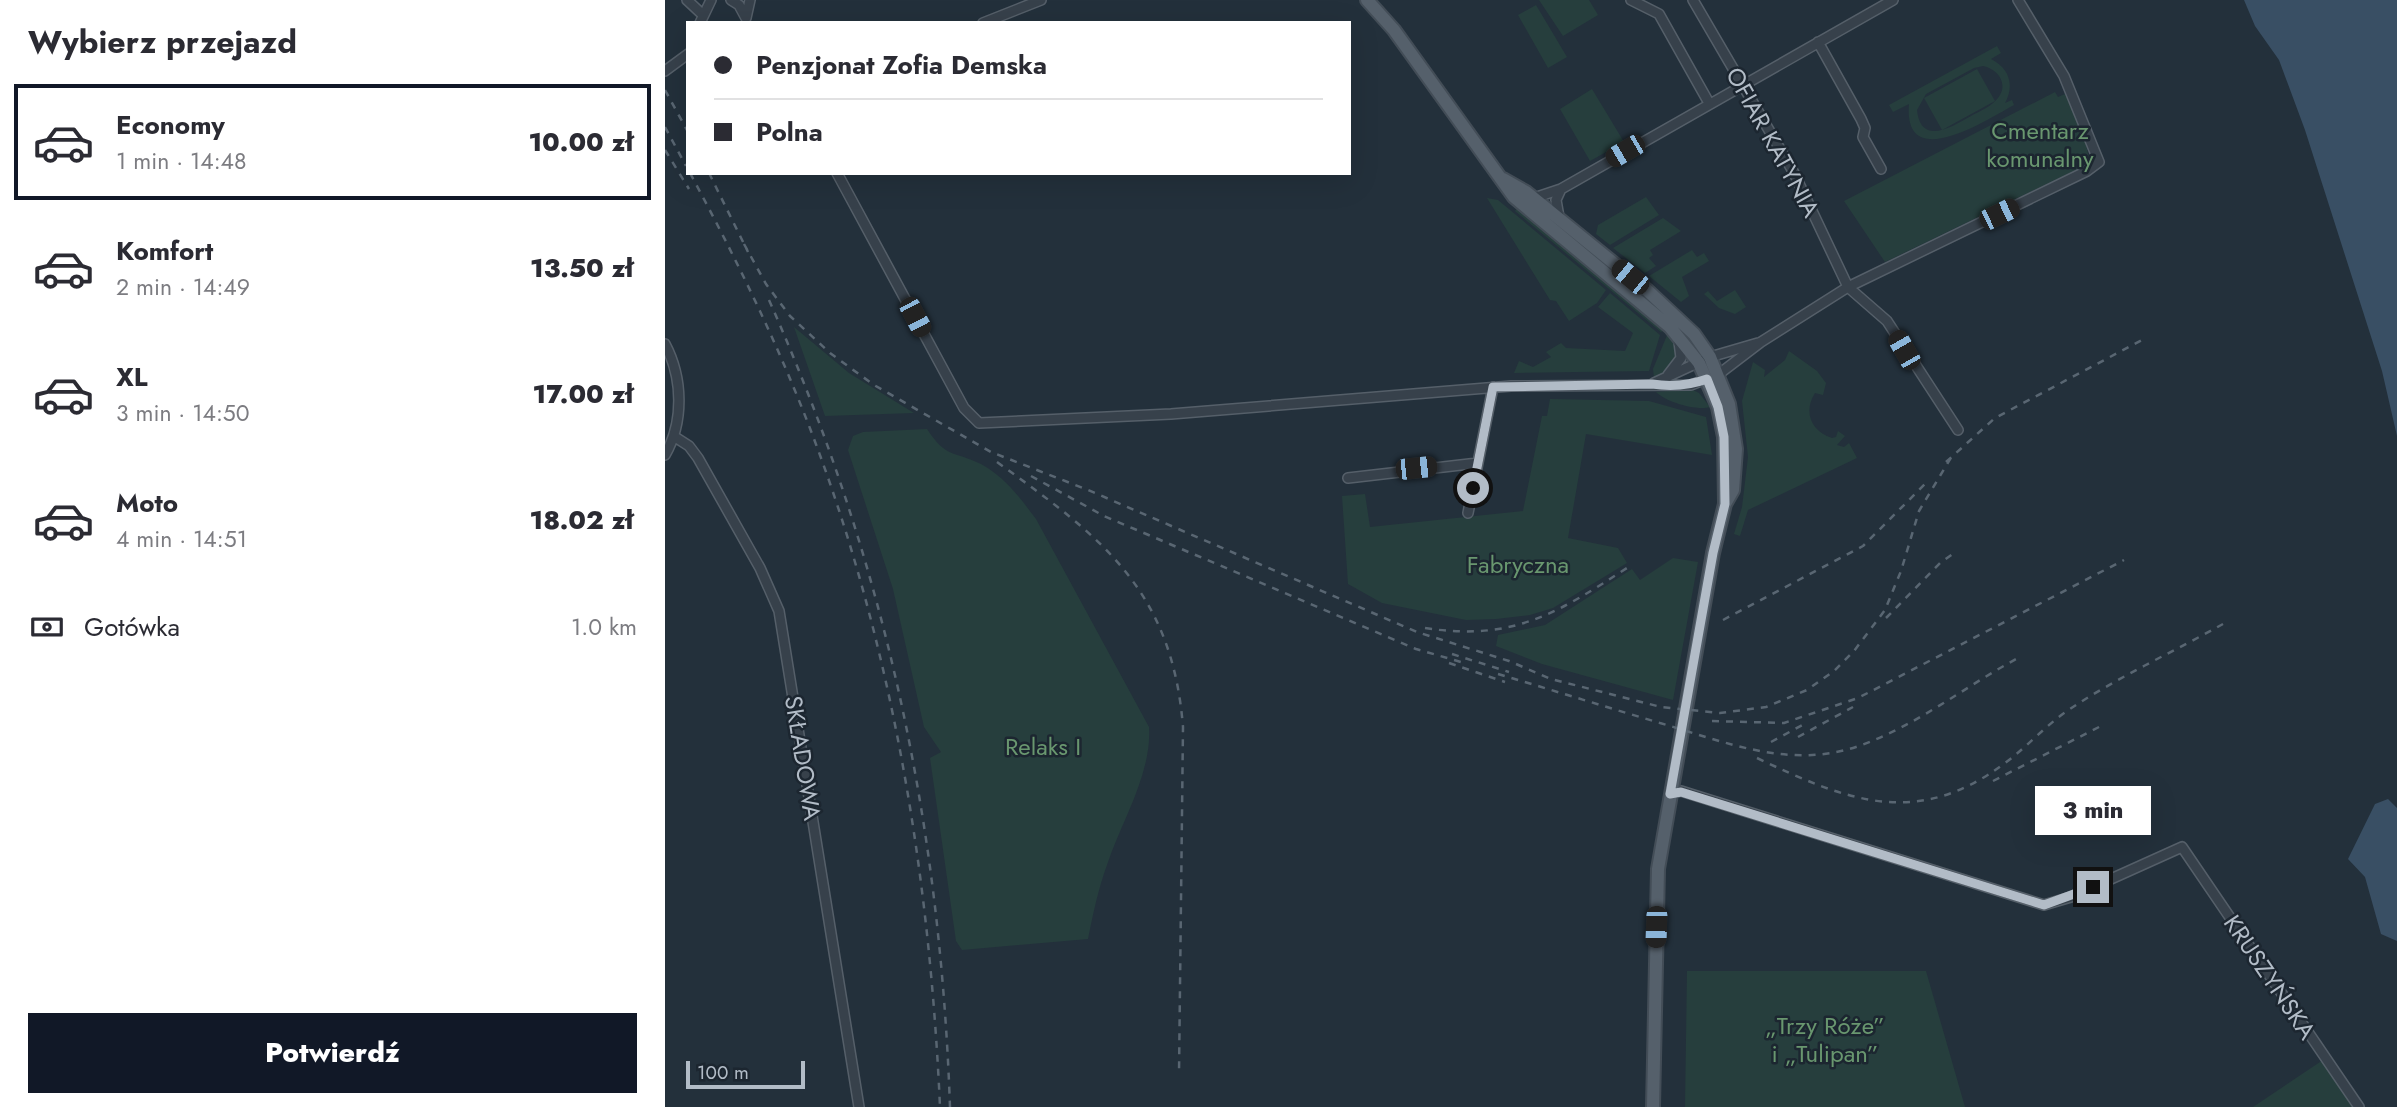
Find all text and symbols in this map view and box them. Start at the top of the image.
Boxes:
text: Wybierz przejazd [28,19,297,65]
text: Penzjonat Zofia Demska [756,46,1047,84]
street label: OFIAR KATYNIA [1717,61,1829,224]
text: Economy [116,106,225,144]
icon: car [32,111,95,174]
text: Polna [756,113,823,151]
park label: Cmentarz komunalny [1986,113,2094,176]
text: 10.00 zł [528,123,633,161]
car [1602,131,1649,171]
text: 1 min · 14:48 [116,144,247,178]
car [1976,195,2023,233]
text: Komfort [116,232,213,270]
icon: car [32,237,95,300]
text: 13.50 zł [530,249,633,287]
car [1608,256,1653,298]
text: 2 min · 14:49 [116,270,250,304]
car [896,294,935,340]
car [1885,327,1924,373]
text: XL [116,358,148,396]
icon: car [32,363,95,426]
text: 17.00 zł [532,375,633,413]
text: 3 min · 14:50 [116,396,250,430]
car [1395,455,1438,481]
route start [1457,472,1489,504]
text: Moto [116,484,178,522]
icon: car [32,489,95,552]
text: 18.02 zł [530,501,633,539]
text: 4 min · 14:51 [116,522,247,556]
park label: Fabryczna [1467,547,1569,582]
icon: cash [28,608,66,646]
text: Gotówka [84,608,180,646]
text: 1.0 km [571,610,637,644]
street label: SKŁADOWA [776,693,830,823]
park label: Relaks I [1005,729,1081,764]
callout: 3 min [2035,786,2151,834]
text: 3 min [2063,793,2123,827]
route end [2077,871,2109,903]
car [1645,906,1668,948]
street label: KRUSZYŃSKA [2215,908,2325,1046]
park label: „Trzy Róże” i „Tulipan” [1765,1008,1885,1071]
button: Potwierdź [28,1013,637,1093]
scale bar [686,1058,805,1090]
text: 100 m [697,1059,749,1086]

